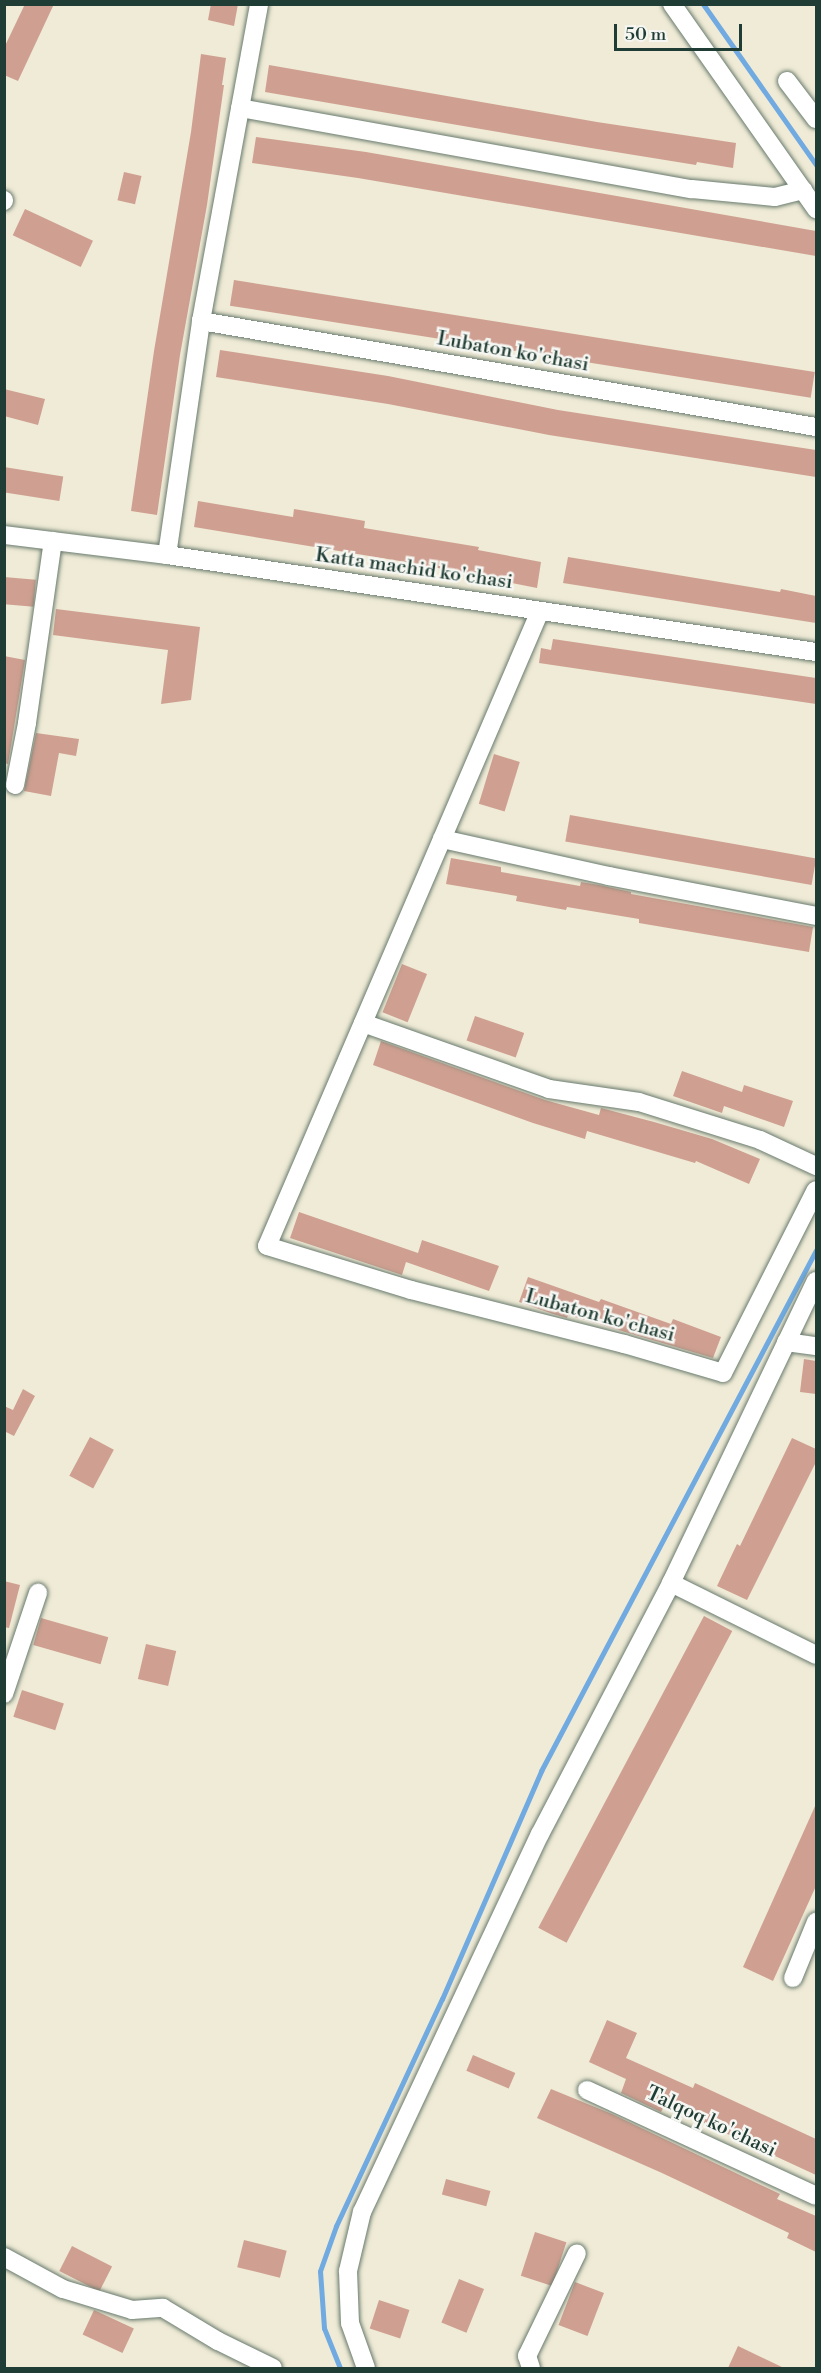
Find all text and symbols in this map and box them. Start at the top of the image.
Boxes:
scale bar [617,12,744,50]
text: 50 m [625,23,666,46]
street label: Lubaton ko'chasi [435,327,591,377]
street label: Katta machid ko'chasi [314,543,514,595]
street label: Lubaton ko'chasi [523,1285,677,1347]
street label: Talqoq ko'chasi [642,2081,780,2163]

